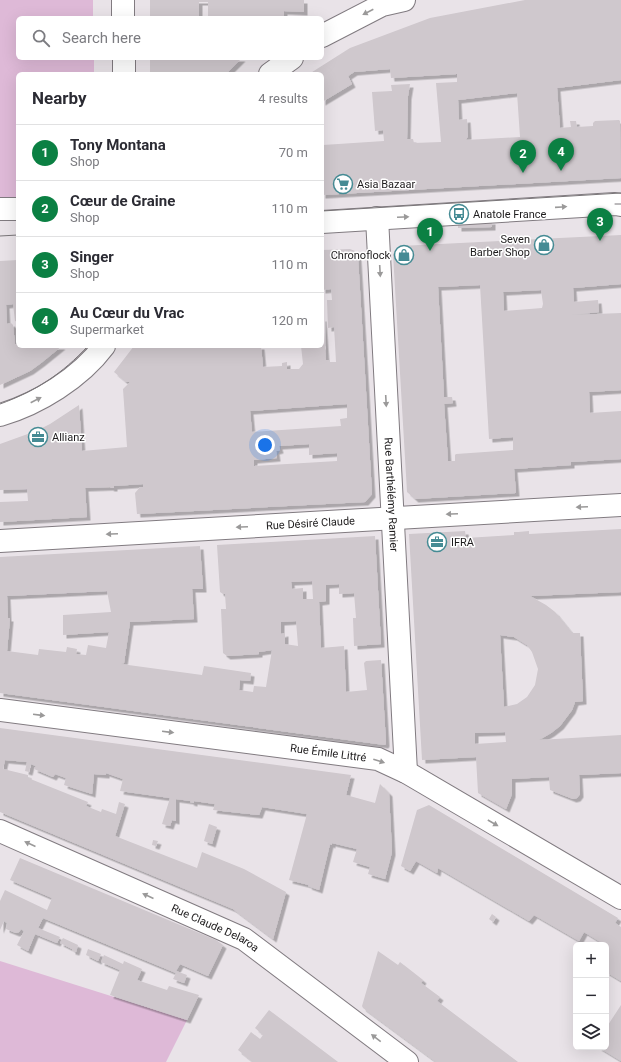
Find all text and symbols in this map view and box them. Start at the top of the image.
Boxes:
one-way arrow [362,9,374,15]
search box [16,16,324,60]
icon: search [30,27,52,49]
text: Search here [62,29,141,47]
text: Nearby [32,88,87,108]
text: 4 results [258,91,308,106]
text: Tony Montana [70,136,166,154]
pin: 4 [548,138,574,171]
pin: 2 [510,140,536,173]
text: 1 [41,145,49,160]
text: 70 m [279,145,308,160]
text: Shop [70,154,100,169]
supermarket icon: Asia Bazaar [332,173,354,195]
place label: Asia Bazaar [357,178,416,191]
text: Cœur de Graine [70,192,175,210]
text: 2 [41,201,49,216]
text: 110 m [271,201,308,216]
bus stop icon: Anatole France [448,203,470,225]
one-way arrow [555,204,567,211]
place label: Anatole France [473,208,547,221]
pin: 3 [587,208,613,241]
text: Shop [70,210,100,225]
one-way arrow [397,214,410,220]
pin: 1 [417,218,443,251]
place label: Seven Barber Shop [470,233,530,259]
shop icon: Seven Barber Shop [533,234,555,256]
shop icon: Chronoflock [393,244,415,266]
text: Singer [70,248,114,266]
place label: Chronoflock [331,249,390,262]
text: 3 [41,257,49,272]
text: 110 m [271,257,308,272]
one-way arrow [376,265,383,277]
text: Shop [70,266,100,281]
text: Au Cœur du Vrac [70,304,184,322]
text: 4 [41,313,49,328]
text: 120 m [271,313,308,328]
text: Supermarket [70,322,144,337]
one-way arrow [383,395,390,407]
one-way arrow [30,397,42,403]
office icon: Allianz [27,426,49,448]
place label: Allianz [52,431,85,444]
your location [255,435,275,455]
street label: Rue Barthélémy Ramier [382,437,401,552]
one-way arrow [576,504,588,511]
one-way arrow [446,511,458,518]
street label: Rue Désiré Claude [266,514,355,532]
one-way arrow [236,523,248,530]
one-way arrow [106,531,118,538]
office icon: IFRA [426,531,448,553]
place label: IFRA [451,536,475,549]
one-way arrow [33,712,45,718]
one-way arrow [162,729,174,735]
street label: Rue Émile Littré [289,741,367,764]
one-way arrow [374,758,386,764]
one-way arrow [487,819,499,826]
one-way arrow [24,841,35,847]
one-way arrow [142,893,154,899]
street label: Rue Claude Delaroa [169,901,262,954]
map controls [573,942,609,1050]
button: + [573,942,609,978]
button: − [573,978,609,1014]
button: layers [573,1014,609,1050]
one-way arrow [371,1034,382,1042]

